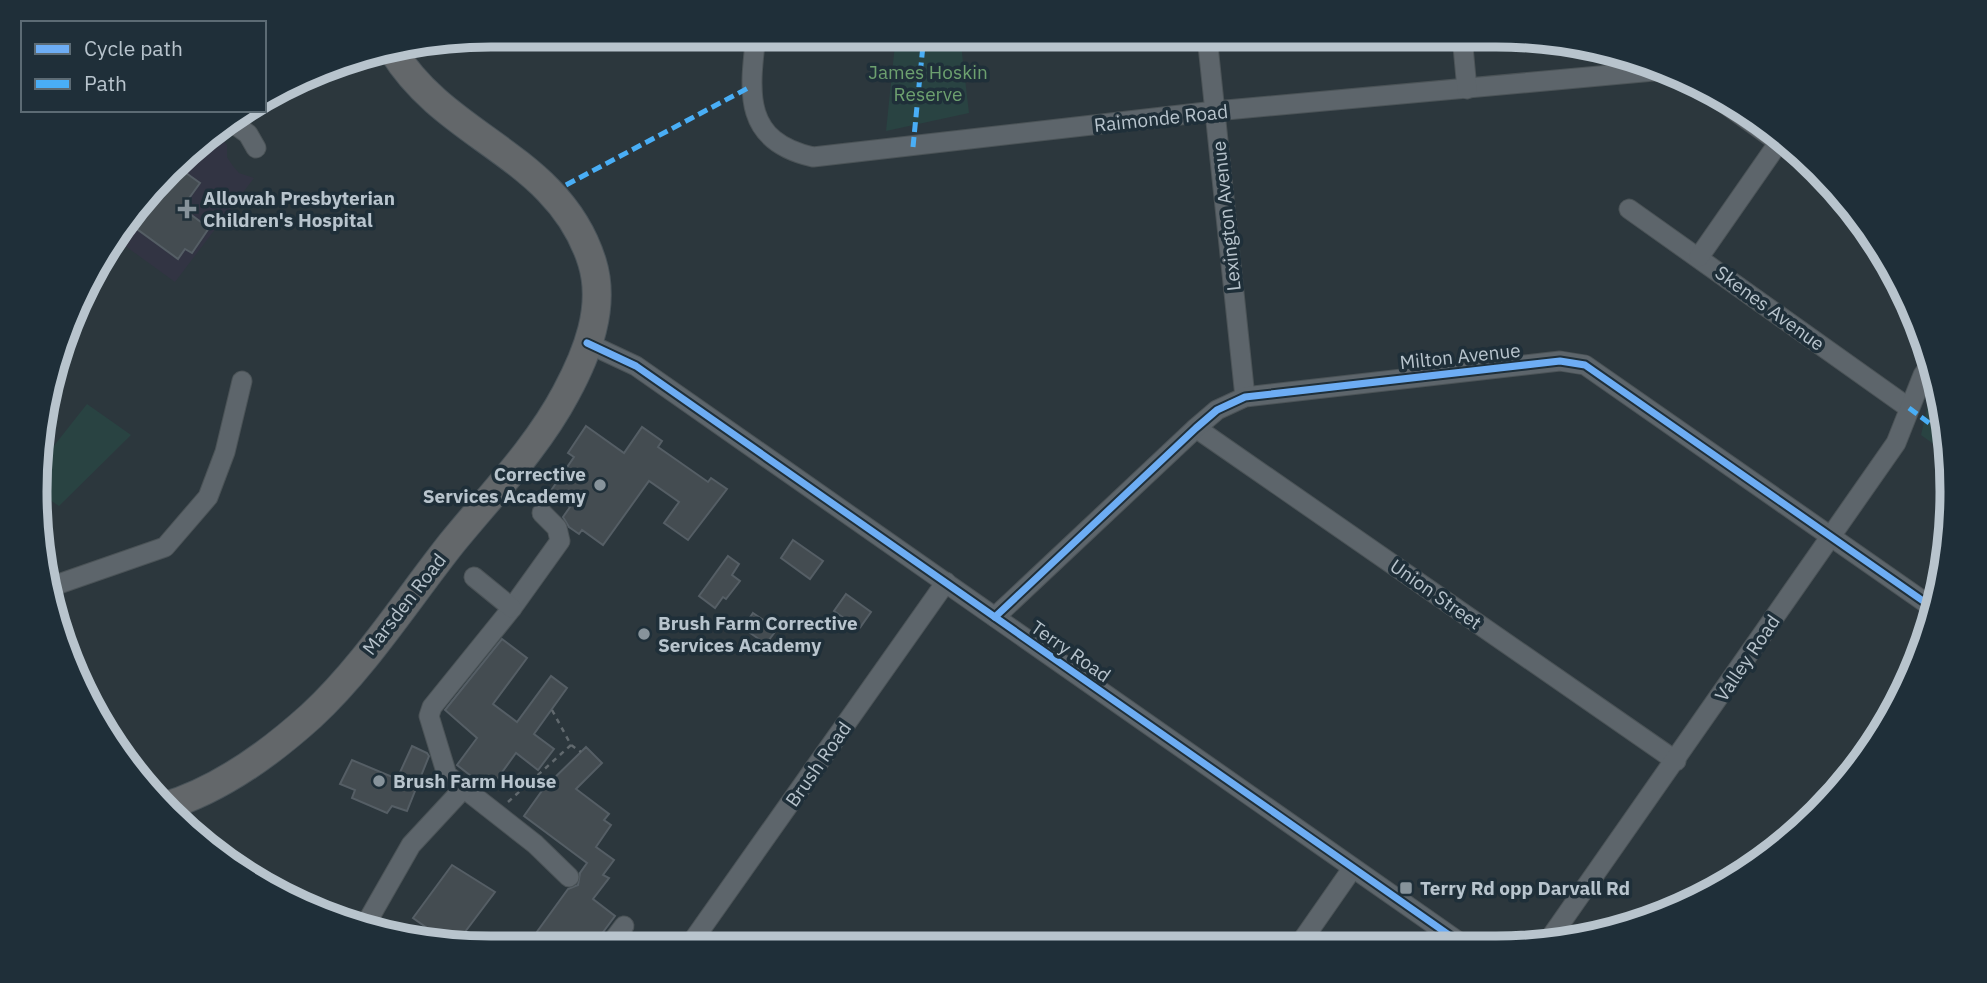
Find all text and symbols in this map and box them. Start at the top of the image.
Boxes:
legend [21,21,266,112]
text: Cycle path [84,34,183,62]
park label: James Hoskin Reserve [868,60,988,106]
text: Path [84,69,127,97]
street label: Raimonde Road [1093,99,1229,137]
street label: Lexington Avenue [1206,140,1246,292]
place label: Allowah Presbyterian Children's Hospital [203,186,395,232]
marker: Allowah Presbyterian Children's Hospital [177,199,197,219]
street label: Skenes Avenue [1711,260,1829,356]
street label: Milton Avenue [1398,338,1522,374]
place label: Corrective Services Academy [423,462,587,508]
marker: Corrective Services Academy [592,477,608,493]
street label: Marsden Road [357,548,451,660]
street label: Union Street [1386,554,1486,634]
street label: Valley Road [1709,610,1785,706]
place label: Brush Farm Corrective Services Academy [658,611,858,657]
street label: Terry Road [1026,615,1116,687]
marker: Brush Farm Corrective Services Academy [636,626,652,642]
street label: Brush Road [780,717,856,811]
place label: Brush Farm House [393,769,556,793]
marker: Brush Farm House [371,773,387,789]
place label: Terry Rd opp Darvall Rd [1420,876,1630,900]
marker: Terry Rd opp Darvall Rd [1398,880,1414,896]

